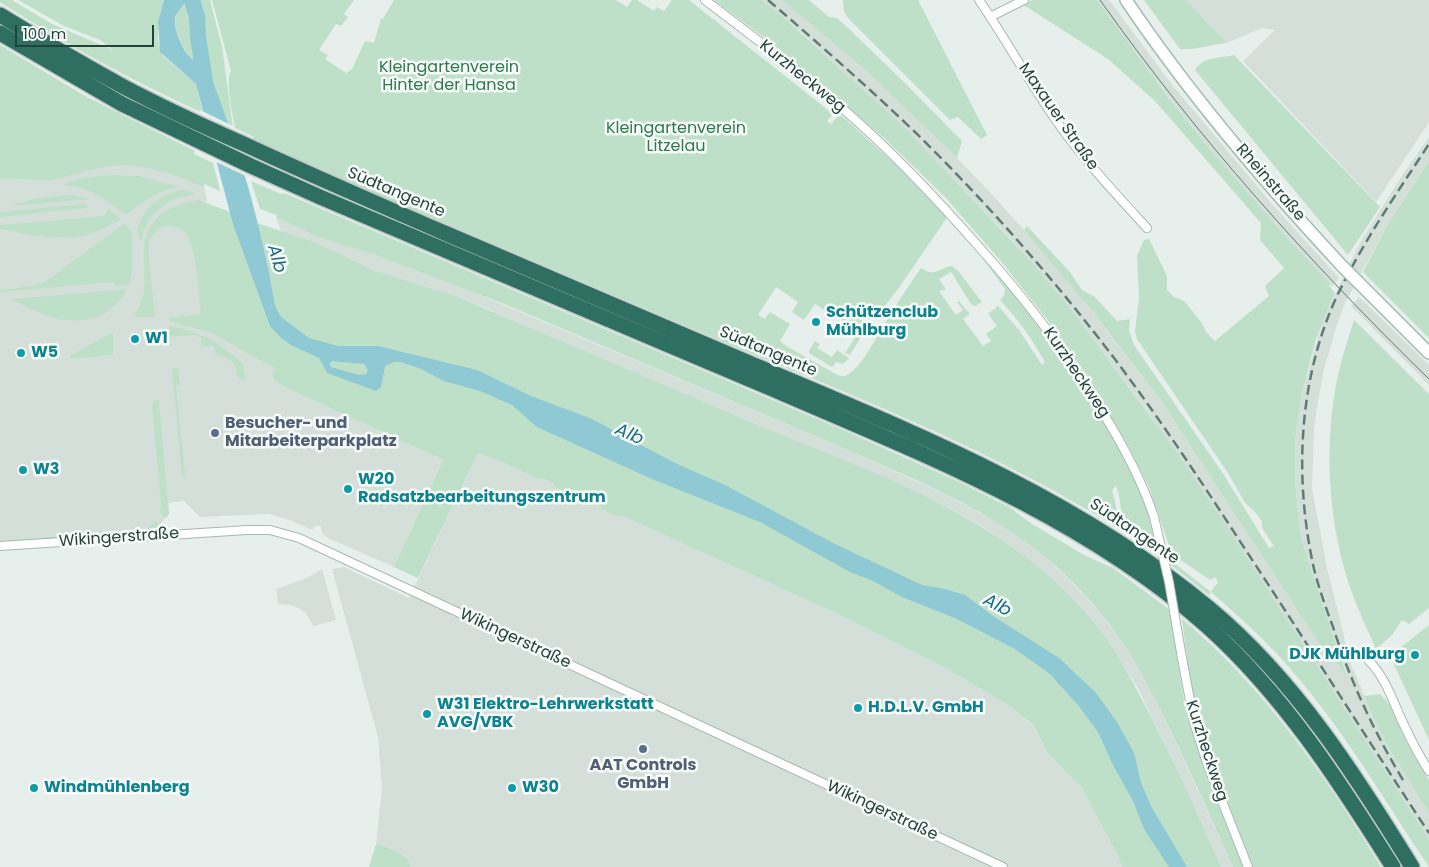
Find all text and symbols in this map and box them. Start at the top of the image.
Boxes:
scale bar [18,15,156,47]
text: 100 m [23,23,66,44]
street label: Kurzheckweg [755,36,849,118]
park label: Kleingartenverein Hinter der Hansa [379,58,519,96]
street label: Maxauer Straße [1014,60,1102,174]
park label: Kleingartenverein Litzelau [606,119,746,157]
street label: Rheinstraße [1231,141,1309,225]
street label: Südtangente [344,164,448,222]
water label: Alb [262,242,290,276]
place label: Schützenclub Mühlburg [826,303,938,341]
marker: Schützenclub Mühlburg [810,316,822,328]
street label: Südtangente [716,323,820,381]
street label: Kurzheckweg [1039,324,1113,422]
place label: W1 [145,329,168,349]
marker: W1 [129,333,141,345]
place label: W5 [31,343,58,363]
marker: W5 [15,347,27,359]
place label: Besucher- und Mitarbeiterparkplatz [225,414,397,452]
water label: Alb [611,419,647,451]
marker: Besucher- und Mitarbeiterparkplatz [209,427,221,439]
place label: W3 [33,460,60,480]
marker: W3 [17,464,29,476]
place label: W20 Radsatzbearbeitungszentrum [358,470,606,508]
marker: W20 Radsatzbearbeitungszentrum [342,483,354,495]
street label: Südtangente [1086,495,1182,569]
street label: Wikingerstraße [58,524,180,552]
water label: Alb [979,590,1015,622]
street label: Wikingerstraße [456,605,574,673]
place label: DJK Mühlburg [1289,645,1405,665]
marker: DJK Mühlburg [1409,649,1421,661]
place label: W31 Elektro-Lehrwerkstatt AVG/VBK [437,695,654,733]
place label: H.D.L.V. GmbH [868,698,984,718]
street label: Kurzheckweg [1181,698,1231,804]
marker: H.D.L.V. GmbH [852,702,864,714]
marker: W31 Elektro-Lehrwerkstatt AVG/VBK [421,708,433,720]
marker: AAT Controls GmbH [637,743,649,755]
place label: AAT Controls GmbH [590,756,696,794]
street label: Wikingerstraße [823,777,941,845]
place label: Windmühlenberg [44,778,190,798]
place label: W30 [522,778,559,798]
marker: Windmühlenberg [28,782,40,794]
marker: W30 [506,782,518,794]

